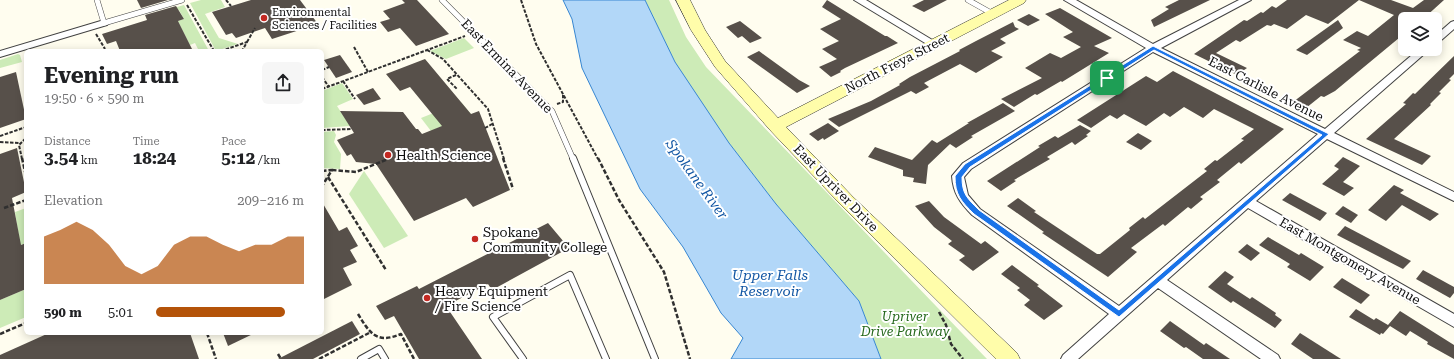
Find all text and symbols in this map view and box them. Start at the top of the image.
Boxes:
place label: Environmental Sciences / Facilities [272,6,377,32]
map controls [1398,12,1442,56]
button: layers [1398,12,1442,56]
marker: Environmental Sciences / Facilities [259,13,269,23]
street label: East Ermina Avenue [458,16,556,116]
street label: North Freya Street [842,30,952,96]
street label: East Carlisle Avenue [1206,54,1326,124]
pin [1090,61,1124,95]
button: share [262,62,304,104]
text: Evening run [44,63,179,88]
icon: arrive [1096,67,1118,89]
text: 19:50 · 6 × 590 m [44,91,144,106]
text: Distance [44,135,91,148]
text: Time [133,135,160,148]
text: Pace [221,135,246,148]
water label: Spokane River [662,135,731,222]
street label: East Upriver Drive [791,141,881,235]
text: 3.54 [44,148,78,168]
text: 18:24 [133,148,176,168]
text: 5:12 [221,148,255,168]
place label: Health Science [396,148,491,163]
marker: Health Science [383,150,393,160]
text: km [78,154,98,167]
text: /km [255,154,280,167]
text: Elevation [44,193,103,208]
text: 209–216 m [237,193,304,208]
street label: East Montgomery Avenue [1277,214,1423,308]
place label: Spokane Community College [483,225,607,255]
marker: Spokane Community College [470,234,480,244]
water label: Upper Falls Reservoir [732,267,809,299]
place label: Heavy Equipment / Fire Science [434,284,548,314]
marker: Heavy Equipment / Fire Science [422,293,432,303]
text: 590 m [44,305,82,320]
text: 5:01 [108,305,133,320]
park label: Upriver Drive Parkway [860,309,950,339]

